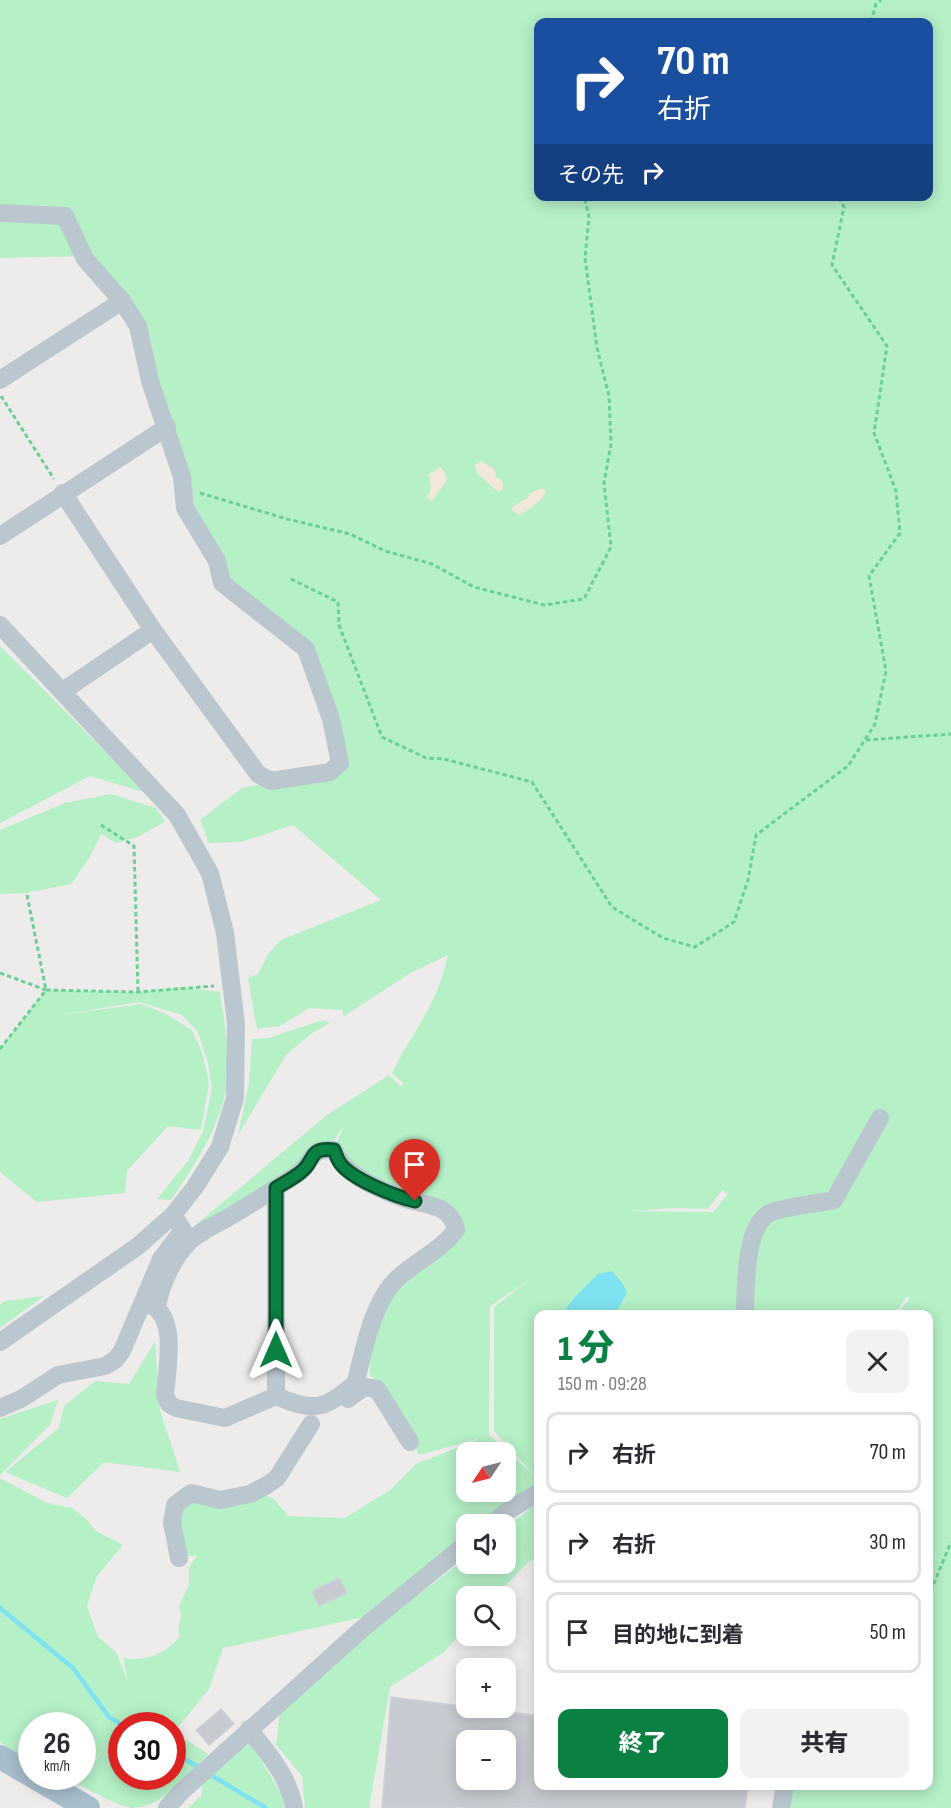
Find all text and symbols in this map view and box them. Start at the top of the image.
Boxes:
text: 70 m [657,36,730,87]
icon: right [558,42,636,120]
text: 右折 [657,94,711,126]
icon: right [636,156,669,189]
text: その先 [558,162,624,189]
pin [389,1139,440,1201]
icon: arrive [398,1148,431,1181]
position arrow [244,1318,308,1382]
text: 1 分 [558,1328,614,1371]
button: close [846,1330,909,1393]
text: 150 m · 09:28 [558,1372,647,1396]
icon: right [561,1436,594,1469]
text: 70 m [870,1439,906,1466]
north arrow [456,1442,516,1502]
map controls [456,1442,516,1790]
text: 右折 [612,1442,656,1469]
button: sound [456,1514,516,1574]
icon: right [561,1526,594,1559]
text: 30 m [869,1529,906,1556]
text: 右折 [612,1532,656,1559]
button: search [456,1586,516,1646]
icon: arrive [561,1616,594,1649]
text: 50 m [870,1619,906,1646]
text: 目的地に到着 [612,1622,744,1649]
button: + [456,1658,516,1718]
button: 終了 [558,1709,728,1778]
button: 共有 [740,1709,909,1778]
speed limit sign: 30 [108,1712,186,1790]
text: 26 [43,1726,71,1762]
button: − [456,1730,516,1790]
text: km/h [44,1757,70,1776]

